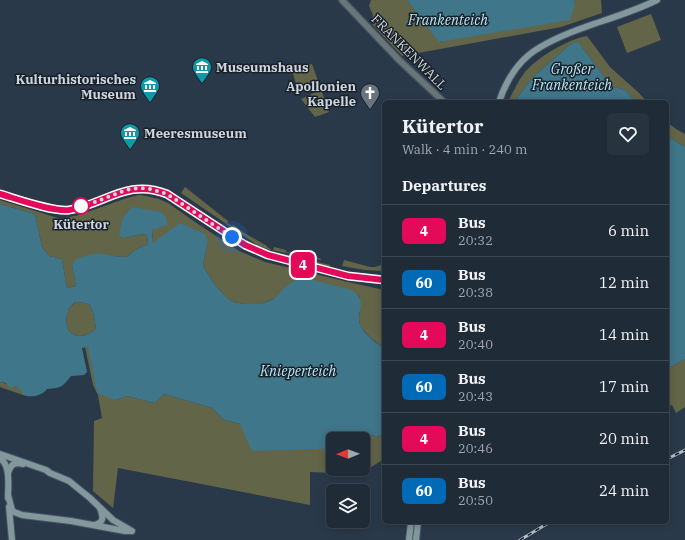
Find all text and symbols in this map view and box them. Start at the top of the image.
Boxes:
street label: FRANKENWALL [368,11,451,94]
water label: Frankenteich [407,11,488,29]
museum icon: Museumshaus [191,56,213,84]
place label: Museumshaus [216,59,309,76]
water label: Großer Frankenteich [531,60,612,94]
place label: Kulturhistorisches Museum [16,71,136,103]
museum icon: Kulturhistorisches Museum [139,75,161,103]
place label: Apollonien Kapelle [286,78,356,110]
church icon: Apollonien Kapelle [359,82,381,110]
button: heart [607,113,649,155]
text: Kütertor [402,114,483,138]
museum icon: Meeresmuseum [119,122,141,150]
place label: Meeresmuseum [144,125,247,142]
text: Walk · 4 min · 240 m [402,141,527,158]
text: Departures [402,176,486,195]
marker: Kütertor [72,197,90,215]
text: Bus [458,213,486,232]
place label: Kütertor [53,216,109,233]
text: 6 min [608,221,649,240]
text: 4 [420,222,428,240]
your location [222,227,242,247]
text: 20:32 [458,232,493,249]
line badge: 4 [290,252,316,278]
text: 4 [299,256,307,274]
text: Bus [458,265,486,284]
text: 12 min [599,273,649,292]
text: 60 [416,274,432,292]
text: 20:38 [458,284,493,301]
text: Bus [458,317,486,336]
text: 14 min [599,325,649,344]
text: 4 [420,326,428,344]
text: 20:40 [458,336,493,353]
water label: Knieperteich [259,362,336,380]
text: Bus [458,369,486,388]
text: 17 min [599,377,649,396]
text: 60 [416,378,432,396]
text: 20:43 [458,388,493,405]
text: Bus [458,421,486,440]
text: 20 min [599,429,649,448]
text: 4 [420,430,428,448]
north arrow [326,432,370,476]
map controls [326,432,370,528]
text: 20:46 [458,440,493,457]
text: Bus [458,473,486,492]
text: 24 min [599,481,649,500]
text: 60 [416,482,432,500]
button: layers [326,484,370,528]
text: 20:50 [458,492,493,509]

